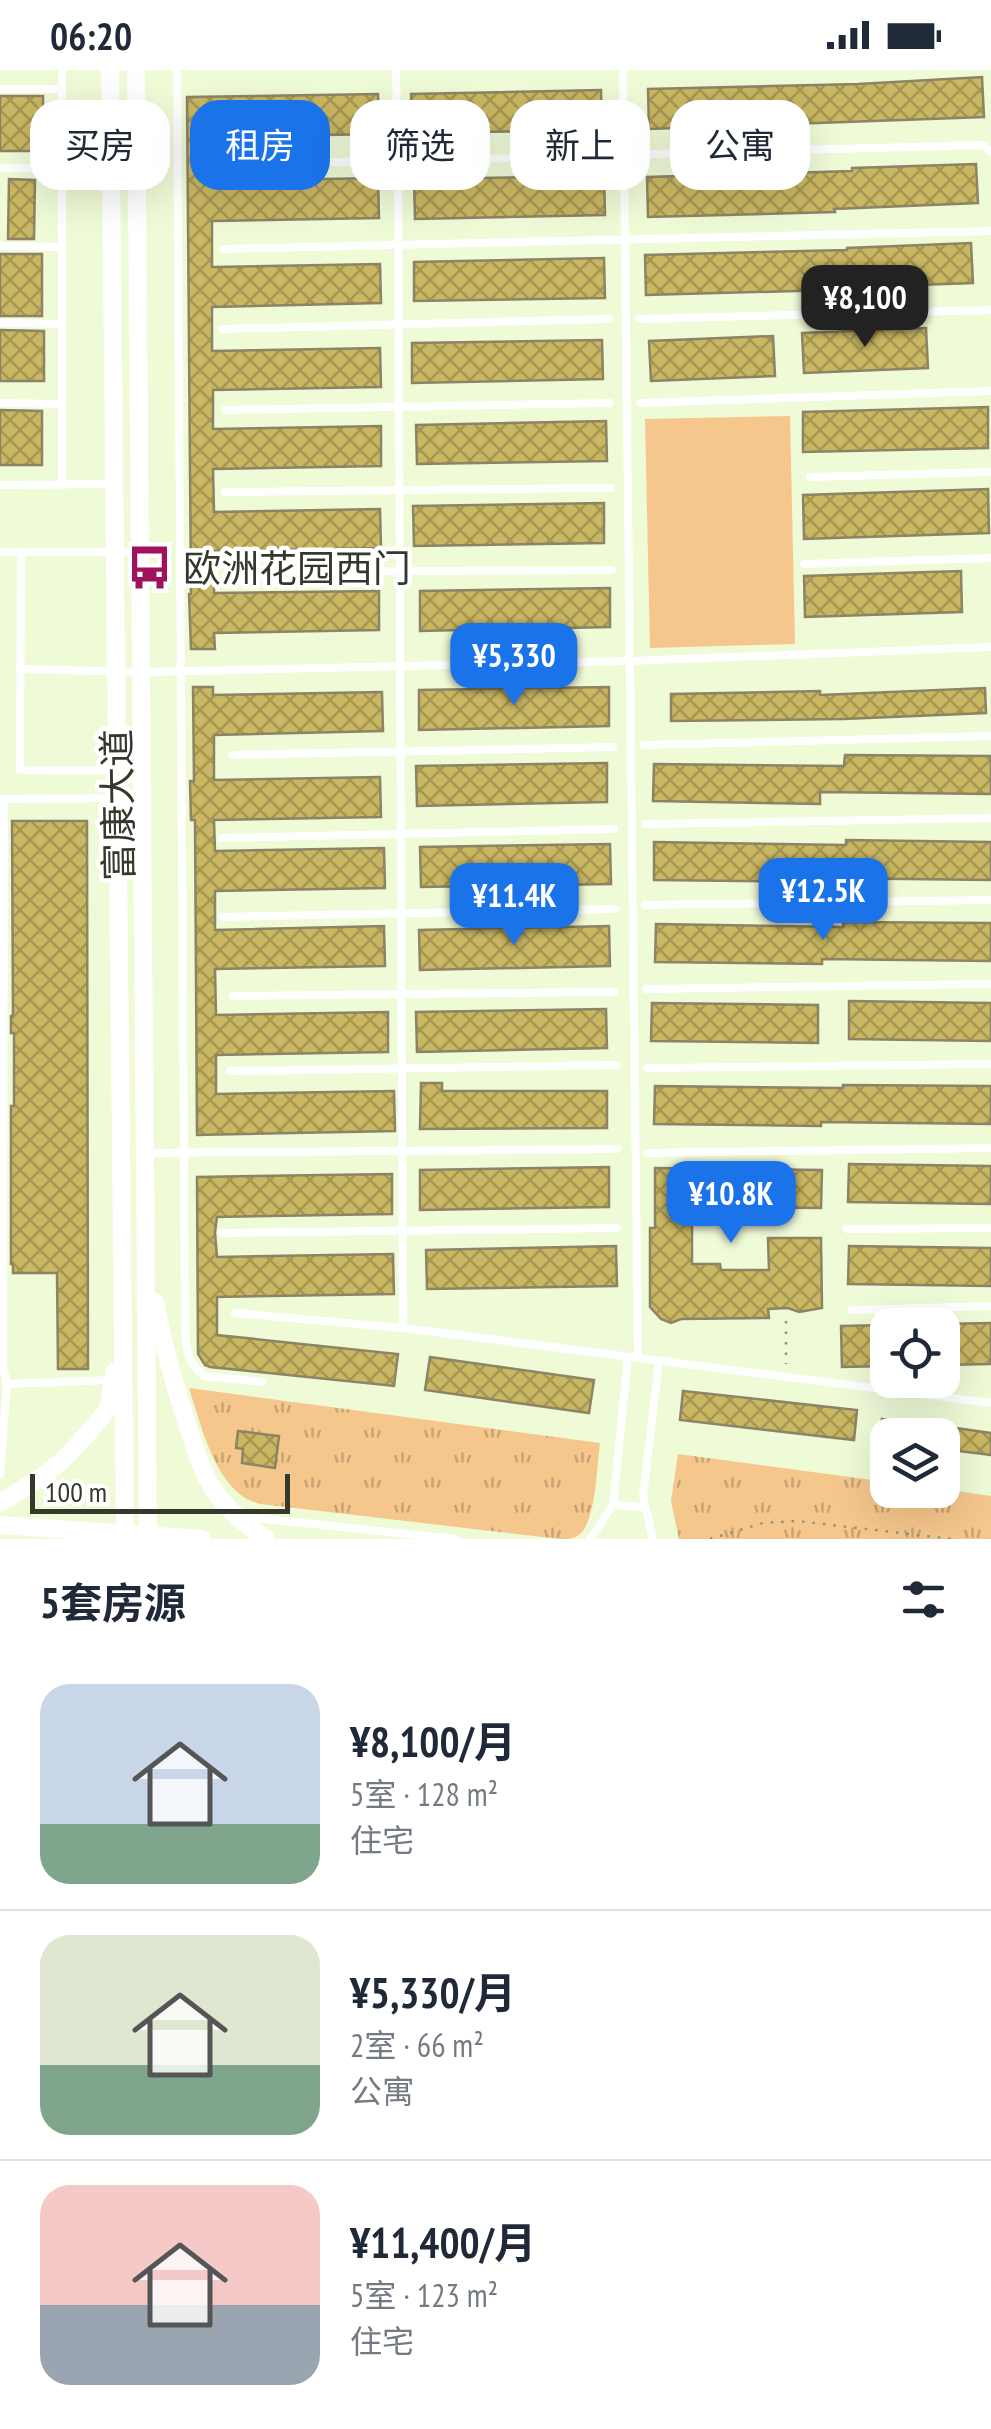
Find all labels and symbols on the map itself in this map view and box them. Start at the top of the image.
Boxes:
pin: ¥8,100 [784,265,946,350]
bus stop icon: 欧洲花园西门 [126,543,174,591]
place label: 欧洲花园西门 [183,543,411,592]
pin: ¥5,330 [433,623,595,708]
street label: 富康大道 [91,729,143,881]
pin: ¥12.5K [742,858,904,943]
pin: ¥11.4K [433,863,595,948]
pin: ¥10.8K [650,1161,812,1246]
scale bar [30,1469,290,1514]

